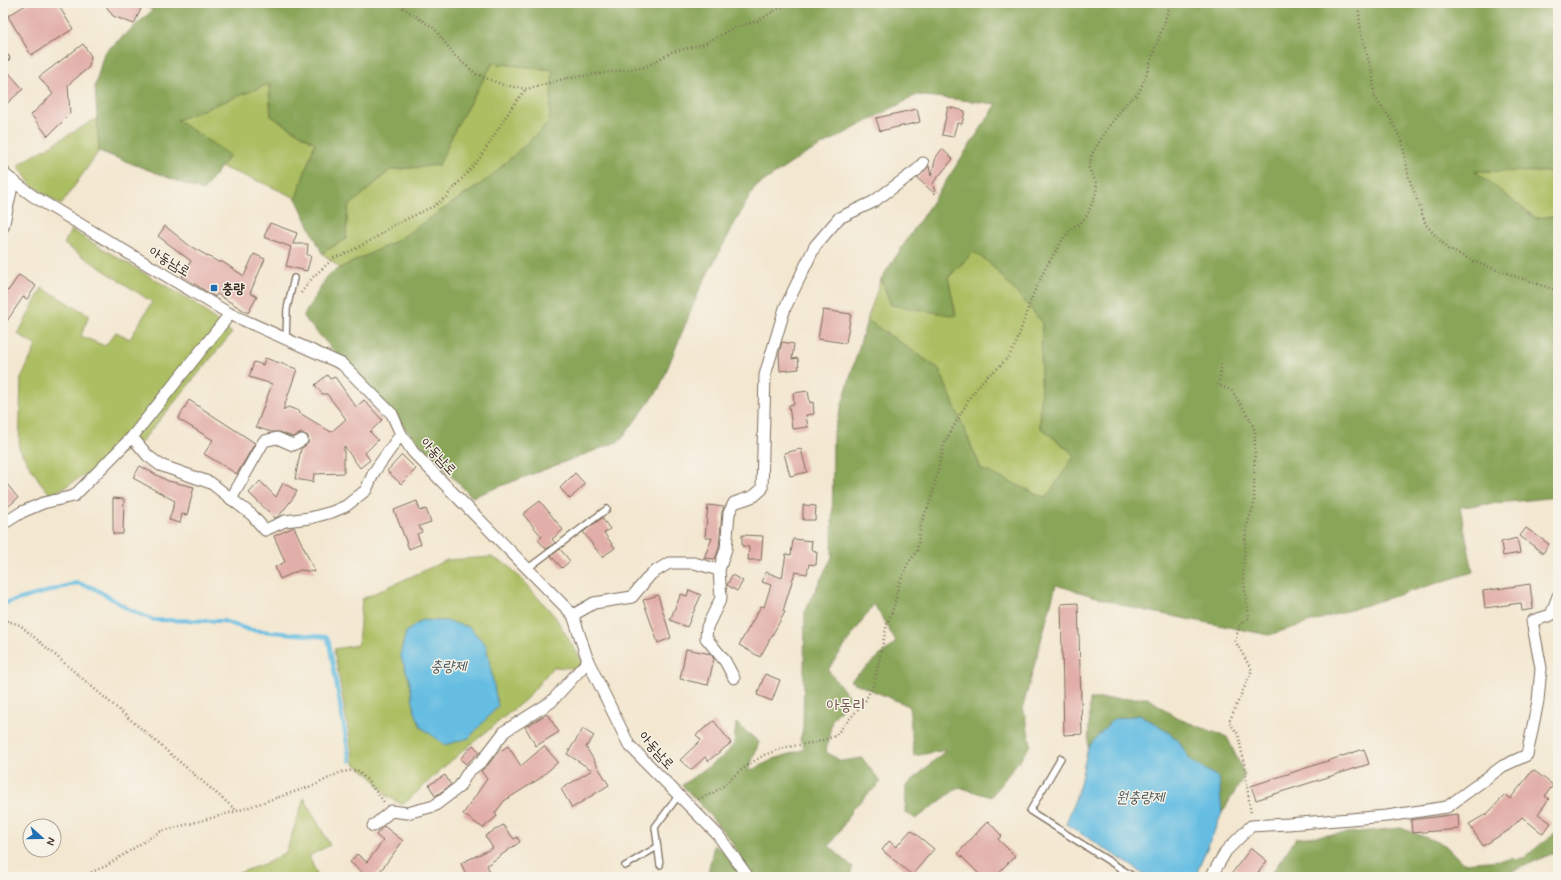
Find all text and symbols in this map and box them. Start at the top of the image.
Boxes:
street label: 아동남로 [146,243,193,281]
place label: 충량 [222,280,245,298]
marker: 충량 [209,283,219,293]
street label: 아동남로 [416,434,460,479]
water label: 충량제 [430,657,468,677]
district label: 아동리 [827,695,865,716]
street label: 아동남로 [634,728,678,773]
water label: 원충량제 [1116,788,1166,808]
north arrow [22,818,62,858]
text: N [43,835,58,847]

